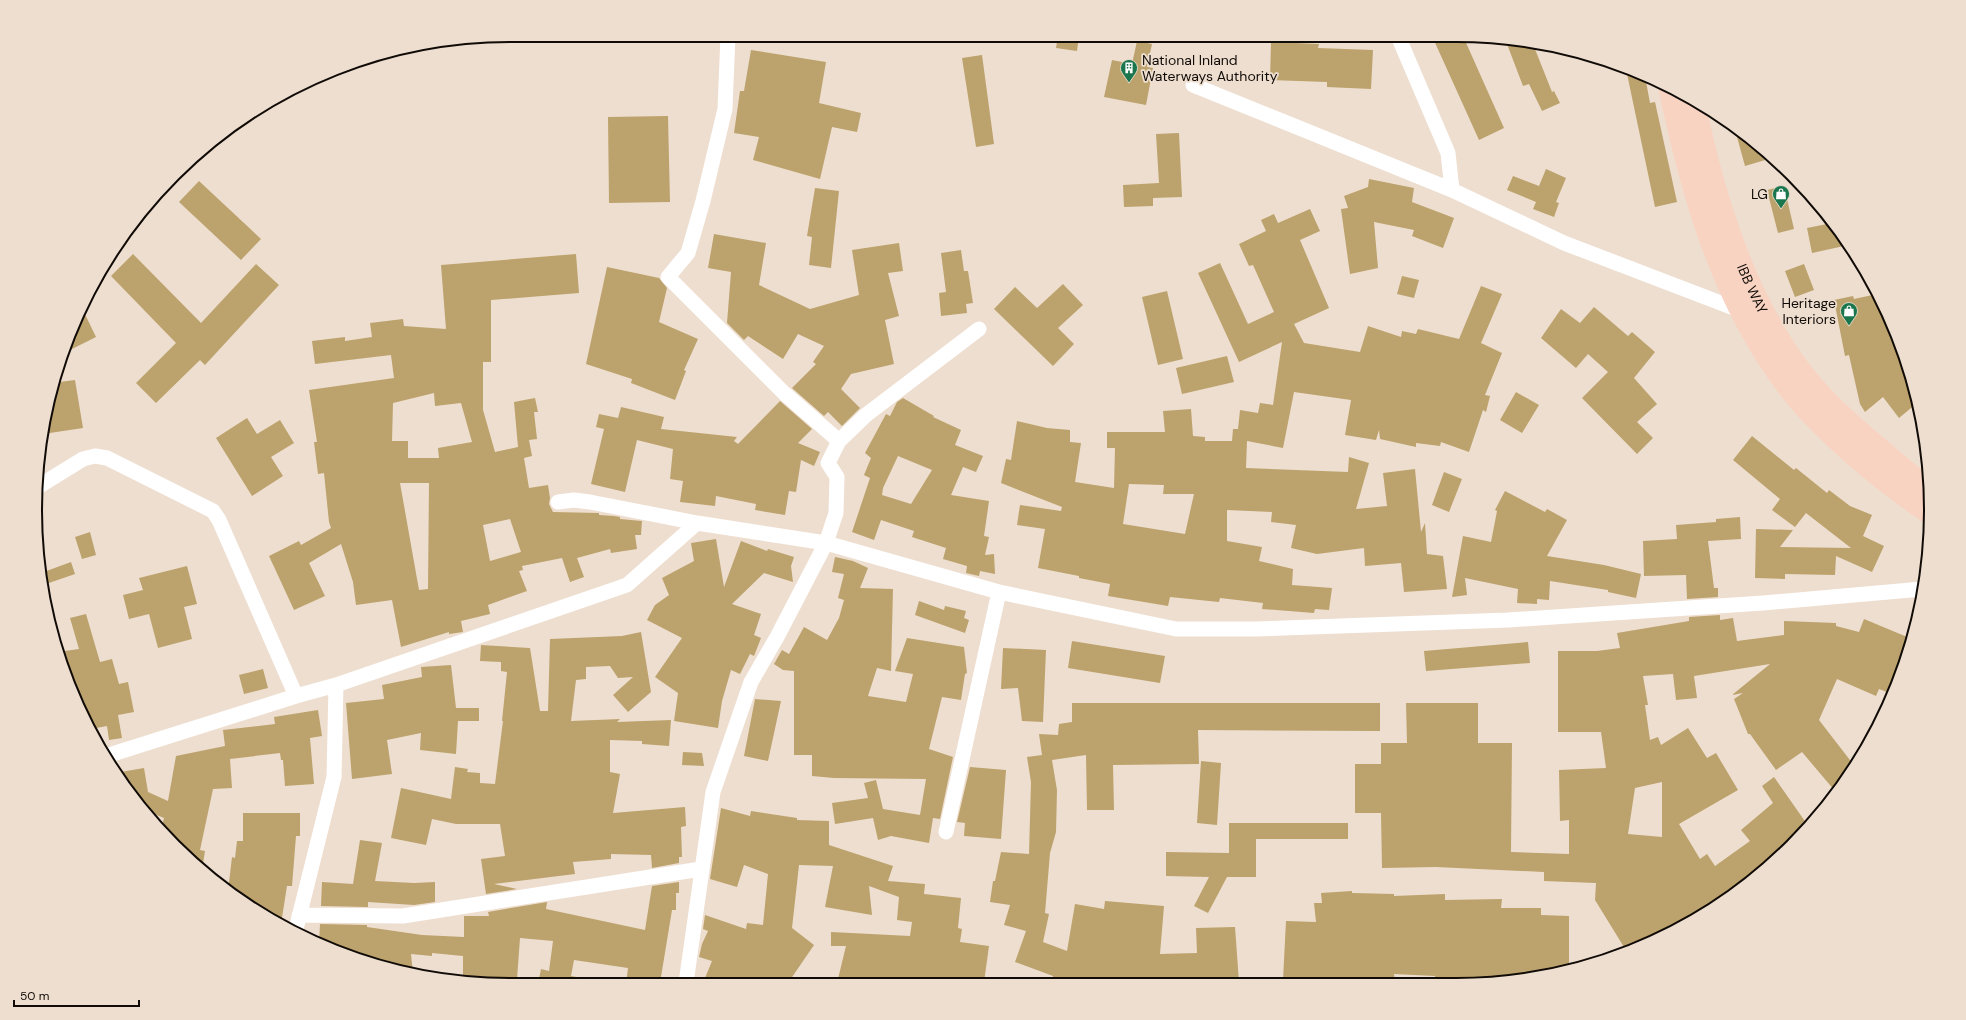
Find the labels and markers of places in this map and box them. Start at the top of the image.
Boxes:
place label: National Inland Waterways Authority [1142,51,1278,85]
building icon: National Inland Waterways Authority [1119,58,1139,83]
shop icon: LG [1771,184,1791,209]
place label: LG [1751,185,1768,203]
place label: Heritage Interiors [1781,294,1836,328]
shop icon: Heritage Interiors [1839,301,1859,326]

